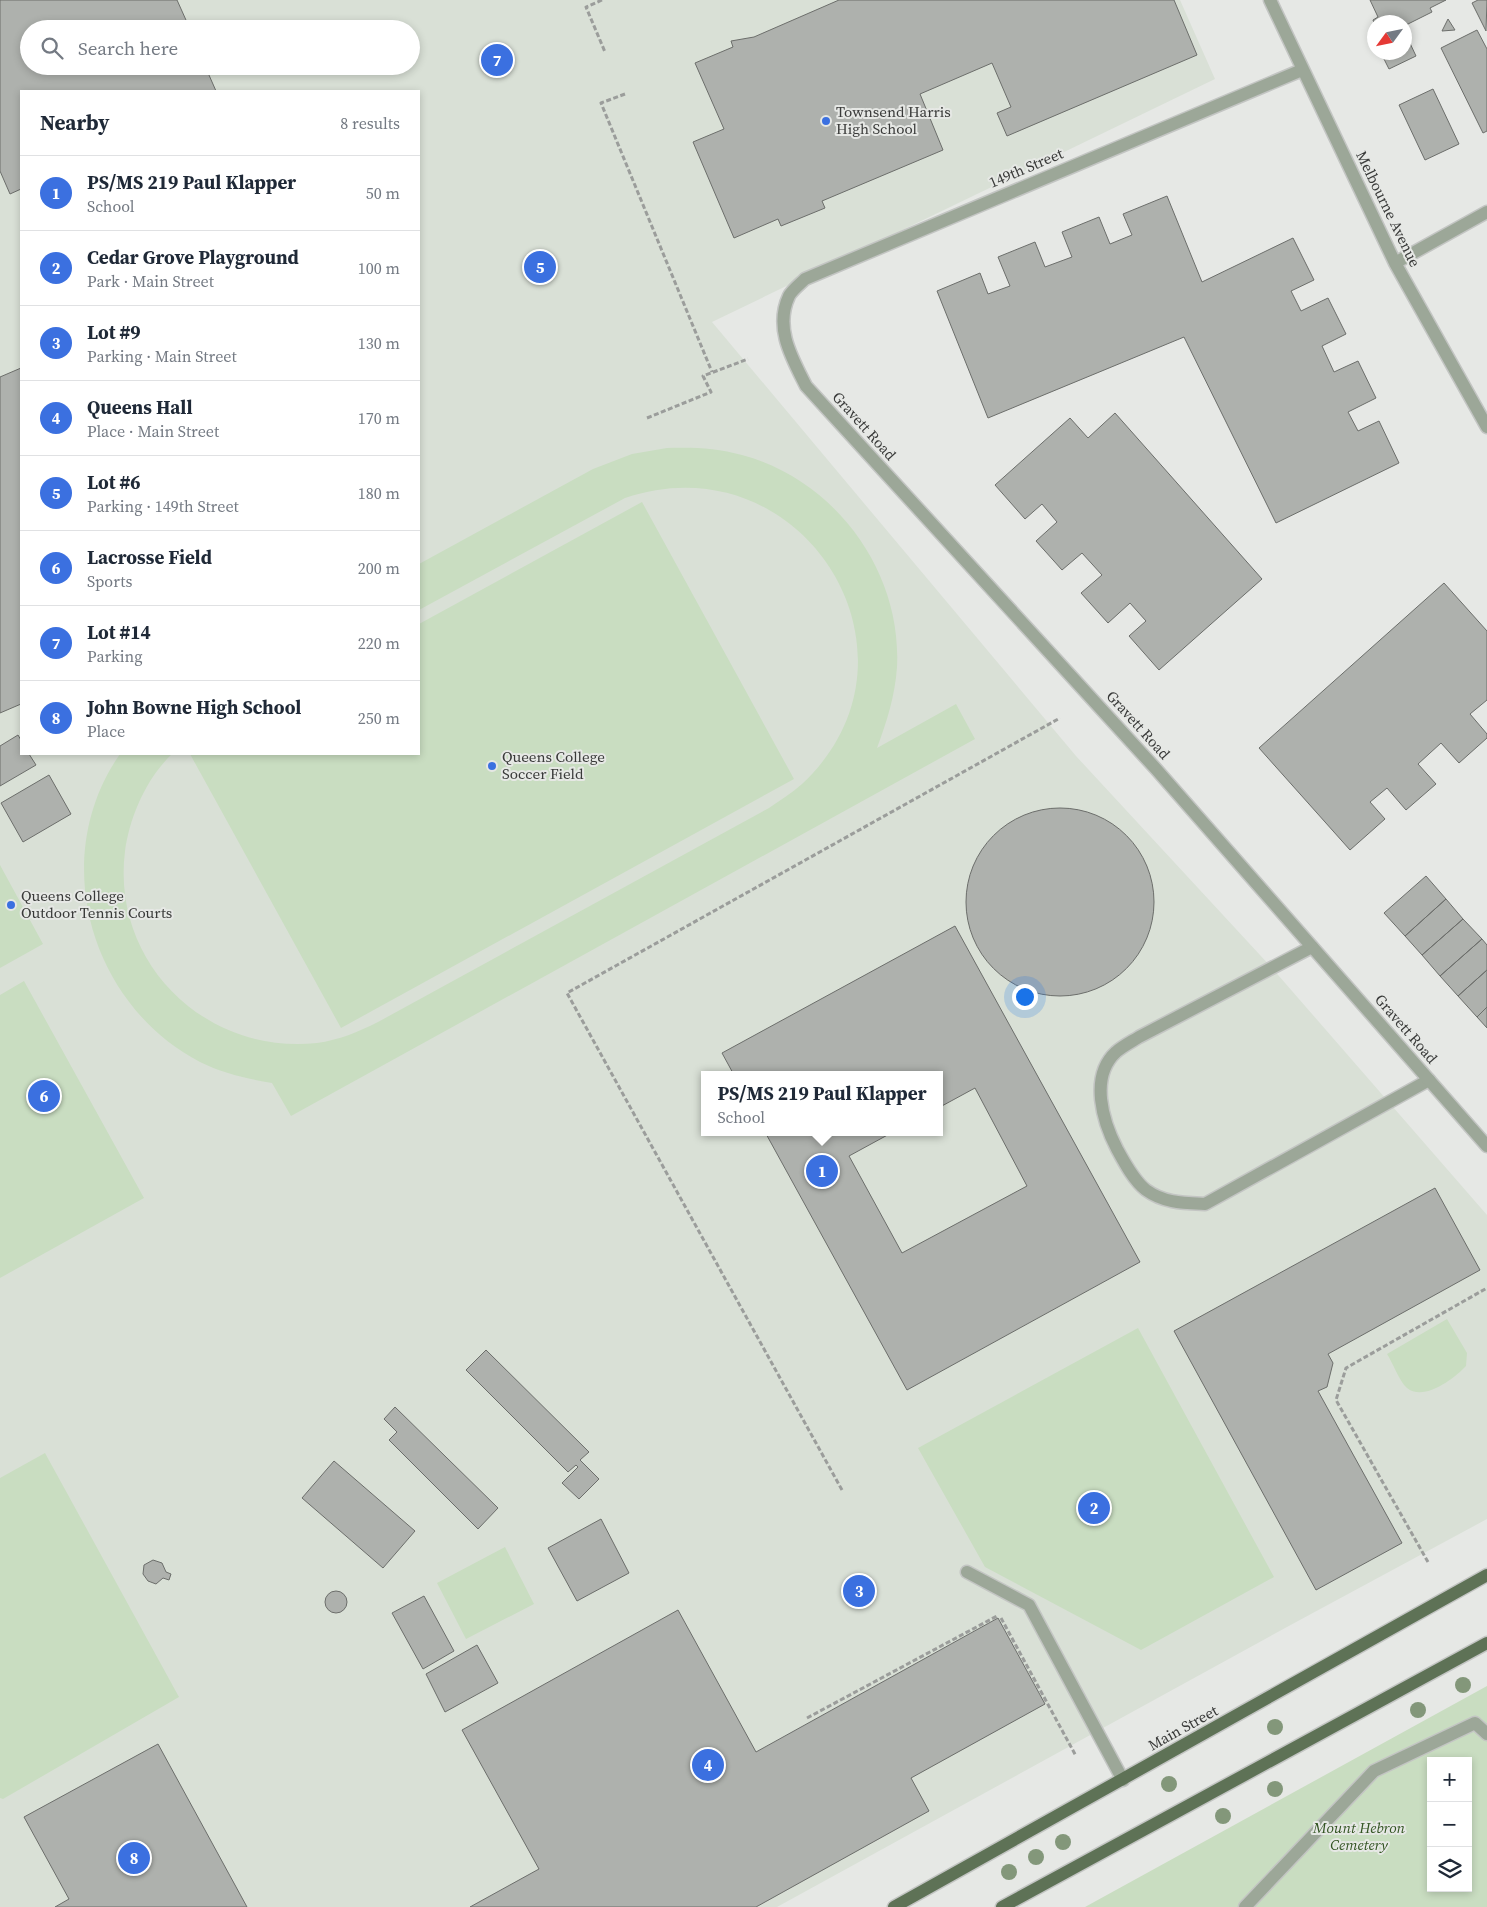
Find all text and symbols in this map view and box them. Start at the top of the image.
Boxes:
north arrow [1367,15,1412,60]
search box [20,20,420,75]
icon: search [38,34,66,62]
text: Search here [78,35,178,61]
pin: 7 [481,41,513,79]
place label: Townsend Harris High School [836,101,951,139]
text: Nearby [40,108,110,137]
text: 8 results [340,112,400,134]
marker: Townsend Harris High School [820,115,832,127]
street label: 149th Street [985,142,1066,193]
street label: Melbourne Avenue [1351,147,1426,271]
text: PS/MS 219 Paul Klapper [87,169,296,195]
text: 1 [52,182,60,204]
text: 50 m [366,182,400,204]
text: School [87,195,135,217]
text: Cedar Grove Playground [87,244,299,270]
pin: 5 [524,248,556,286]
text: 2 [52,257,60,279]
text: 100 m [358,257,400,279]
text: Park · Main Street [87,270,214,292]
text: Lot #9 [87,319,141,345]
text: 3 [52,332,60,354]
text: 130 m [358,332,400,354]
text: Parking · Main Street [87,345,237,367]
street label: Gravett Road [828,387,901,465]
text: Queens Hall [87,394,193,420]
text: 4 [52,407,60,429]
text: 170 m [358,407,400,429]
text: Place · Main Street [87,420,219,442]
text: Lot #6 [87,469,141,495]
text: 5 [52,482,60,504]
text: 180 m [358,482,400,504]
text: Parking · 149th Street [87,495,239,517]
text: Lacrosse Field [87,544,212,570]
text: 6 [52,557,60,579]
text: 200 m [358,557,400,579]
text: Sports [87,570,132,592]
text: Lot #14 [87,619,151,645]
text: 7 [52,632,60,654]
text: 220 m [358,632,400,654]
text: Parking [87,645,143,667]
street label: Gravett Road [1102,686,1175,764]
text: John Bowne High School [87,694,302,720]
text: 8 [52,707,60,729]
text: 250 m [358,707,400,729]
text: Place [87,720,125,742]
place label: Queens College Soccer Field [502,746,605,784]
marker: Queens College Soccer Field [486,760,498,772]
place label: Queens College Outdoor Tennis Courts [21,885,172,923]
marker: Queens College Outdoor Tennis Courts [5,899,17,911]
your location [1012,984,1038,1010]
street label: Gravett Road [1370,989,1443,1068]
popup [701,1071,943,1136]
pin: 6 [28,1077,60,1115]
text: PS/MS 219 Paul Klapper [717,1080,927,1106]
text: School [717,1106,765,1128]
pin: 1 [806,1152,838,1190]
pin: 2 [1078,1489,1110,1527]
pin: 3 [843,1572,875,1610]
street label: Main Street [1144,1700,1221,1755]
pin: 4 [692,1746,724,1784]
map controls [1427,1757,1472,1892]
button: + [1427,1757,1472,1802]
button: − [1427,1802,1472,1847]
park label: Mount Hebron Cemetery [1312,1817,1406,1855]
pin: 8 [118,1839,150,1877]
button: layers [1427,1847,1472,1892]

